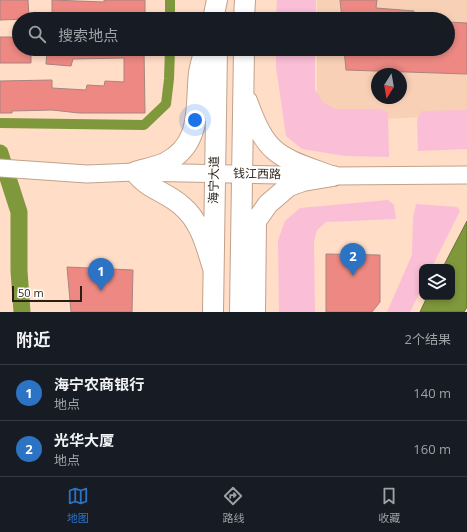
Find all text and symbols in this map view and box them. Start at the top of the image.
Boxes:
search box [12,12,455,56]
icon: search [26,23,48,45]
text: 搜索地点 [58,25,118,45]
north arrow [371,68,407,104]
your location [185,110,205,130]
street label: 海宁大道 [205,156,222,204]
street label: 钱江西路 [233,165,281,182]
pin: 2 [340,243,366,276]
pin: 1 [88,258,114,291]
map controls [419,264,455,300]
button: layers [419,264,455,300]
scale bar [12,284,82,303]
text: 50 m [18,285,44,300]
text: 附近 [16,328,50,351]
text: 2个结果 [405,330,451,348]
text: 海宁农商银行 [54,374,144,394]
text: 1 [25,384,33,402]
text: 140 m [413,384,451,402]
text: 地点 [54,395,80,413]
text: 光华大厦 [54,430,114,450]
text: 2 [25,440,33,458]
text: 160 m [413,440,451,458]
text: 地点 [54,451,80,469]
tab: 地图 [67,485,89,525]
tab: 路线 [222,485,244,525]
tab: 收藏 [378,485,400,525]

